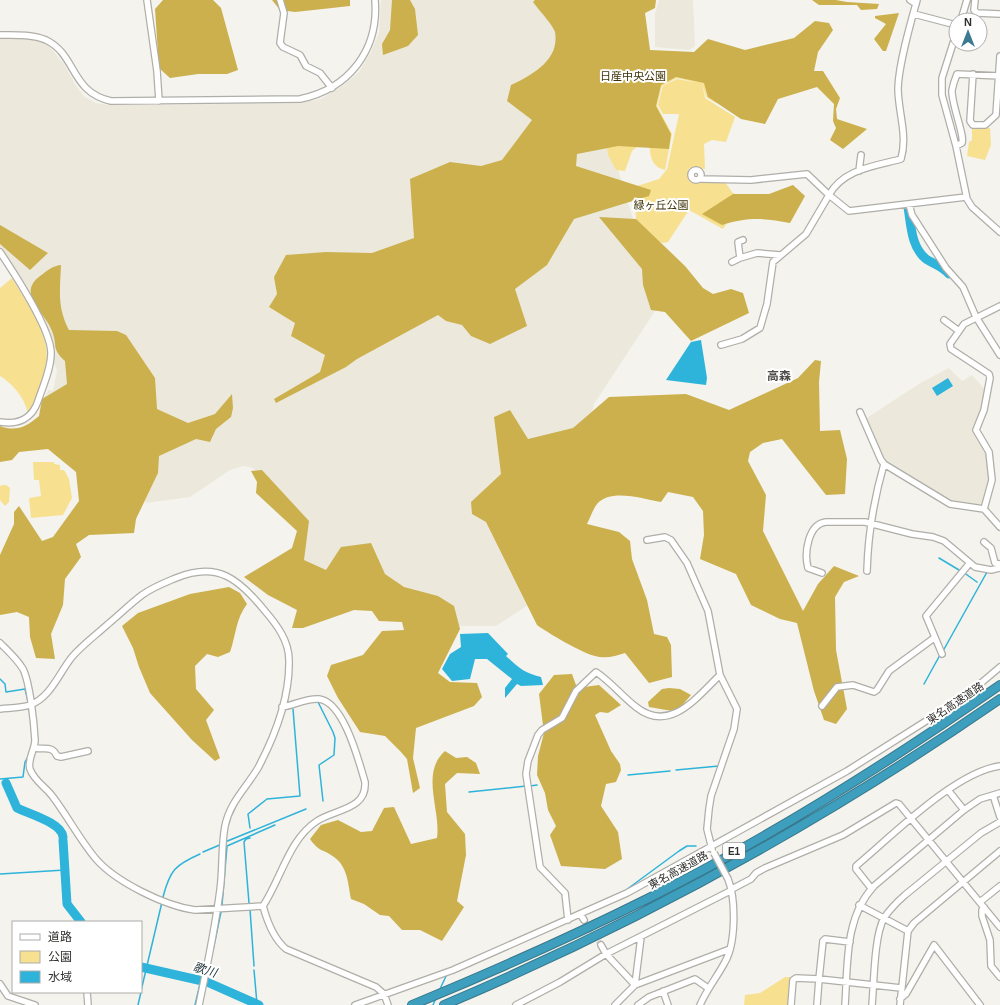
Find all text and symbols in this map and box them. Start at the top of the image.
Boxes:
north arrow [948,12,988,52]
text: N [964,16,972,28]
park label: 日産中央公園 [600,70,666,82]
park label: 緑ヶ丘公園 [634,199,689,211]
district label: 高森 [767,369,791,383]
street label: 東名高速道路 [924,680,986,726]
road number: E1 [723,843,745,859]
street label: 東名高速道路 [646,849,710,891]
legend [12,921,142,993]
text: 道路 [48,930,72,944]
text: 公園 [48,950,72,964]
water label: 歌川 [191,960,220,981]
text: 水域 [48,970,72,984]

